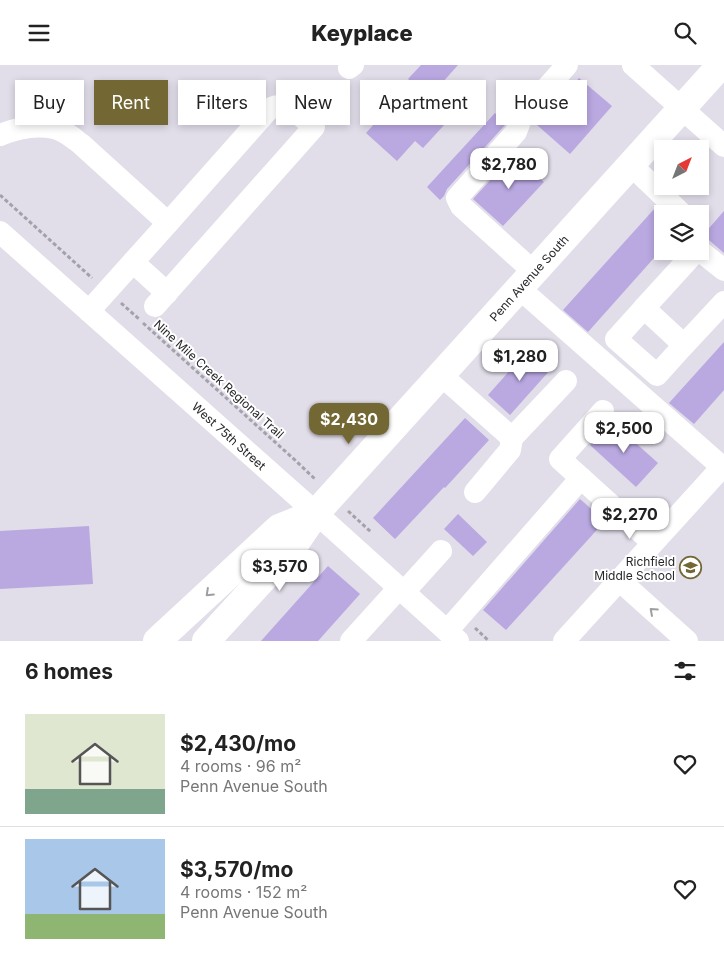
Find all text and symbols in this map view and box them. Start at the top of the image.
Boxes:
icon: menu [25,19,53,47]
icon: search [671,19,699,47]
text: Keyplace [311,20,413,46]
chip: Buy [15,80,84,125]
chip: Rent [94,80,168,125]
chip: Filters [178,80,266,125]
chip: New [276,80,350,125]
chip: Apartment [360,80,486,125]
chip: House [496,80,587,125]
north arrow [654,140,709,195]
map controls [654,140,709,260]
pin: $2,780 [468,147,550,190]
text: $2,780 [481,154,537,174]
button: layers [654,205,709,260]
street label: Penn Avenue South [486,232,572,324]
street label: Nine Mile Creek Regional Trail [151,317,287,441]
pin: $1,280 [479,339,561,382]
text: $1,280 [493,346,547,366]
street label: West 75th Street [189,399,269,473]
pin: $2,430 [308,403,390,445]
text: $2,430 [320,409,378,429]
pin: $2,500 [583,411,665,454]
text: $2,500 [595,418,653,438]
pin: $2,270 [589,497,671,540]
text: $2,270 [602,504,658,524]
pin: $3,570 [239,549,321,592]
place label: Richfield Middle School [594,554,675,583]
text: $3,570 [252,556,308,576]
school or university icon: Richfield Middle School [679,556,703,580]
one-way arrow [205,587,214,596]
one-way arrow [649,608,658,617]
icon: filters [671,657,699,685]
text: 6 homes [25,659,113,684]
text: $2,430/mo [180,731,296,756]
icon: home [65,734,125,794]
icon: heart [671,750,699,778]
text: 4 rooms · 96 m² [180,756,301,776]
text: Penn Avenue South [180,776,328,796]
text: $3,570/mo [180,857,293,882]
icon: home [65,859,125,919]
icon: heart [671,875,699,903]
text: 4 rooms · 152 m² [180,882,307,902]
text: Penn Avenue South [180,902,328,922]

